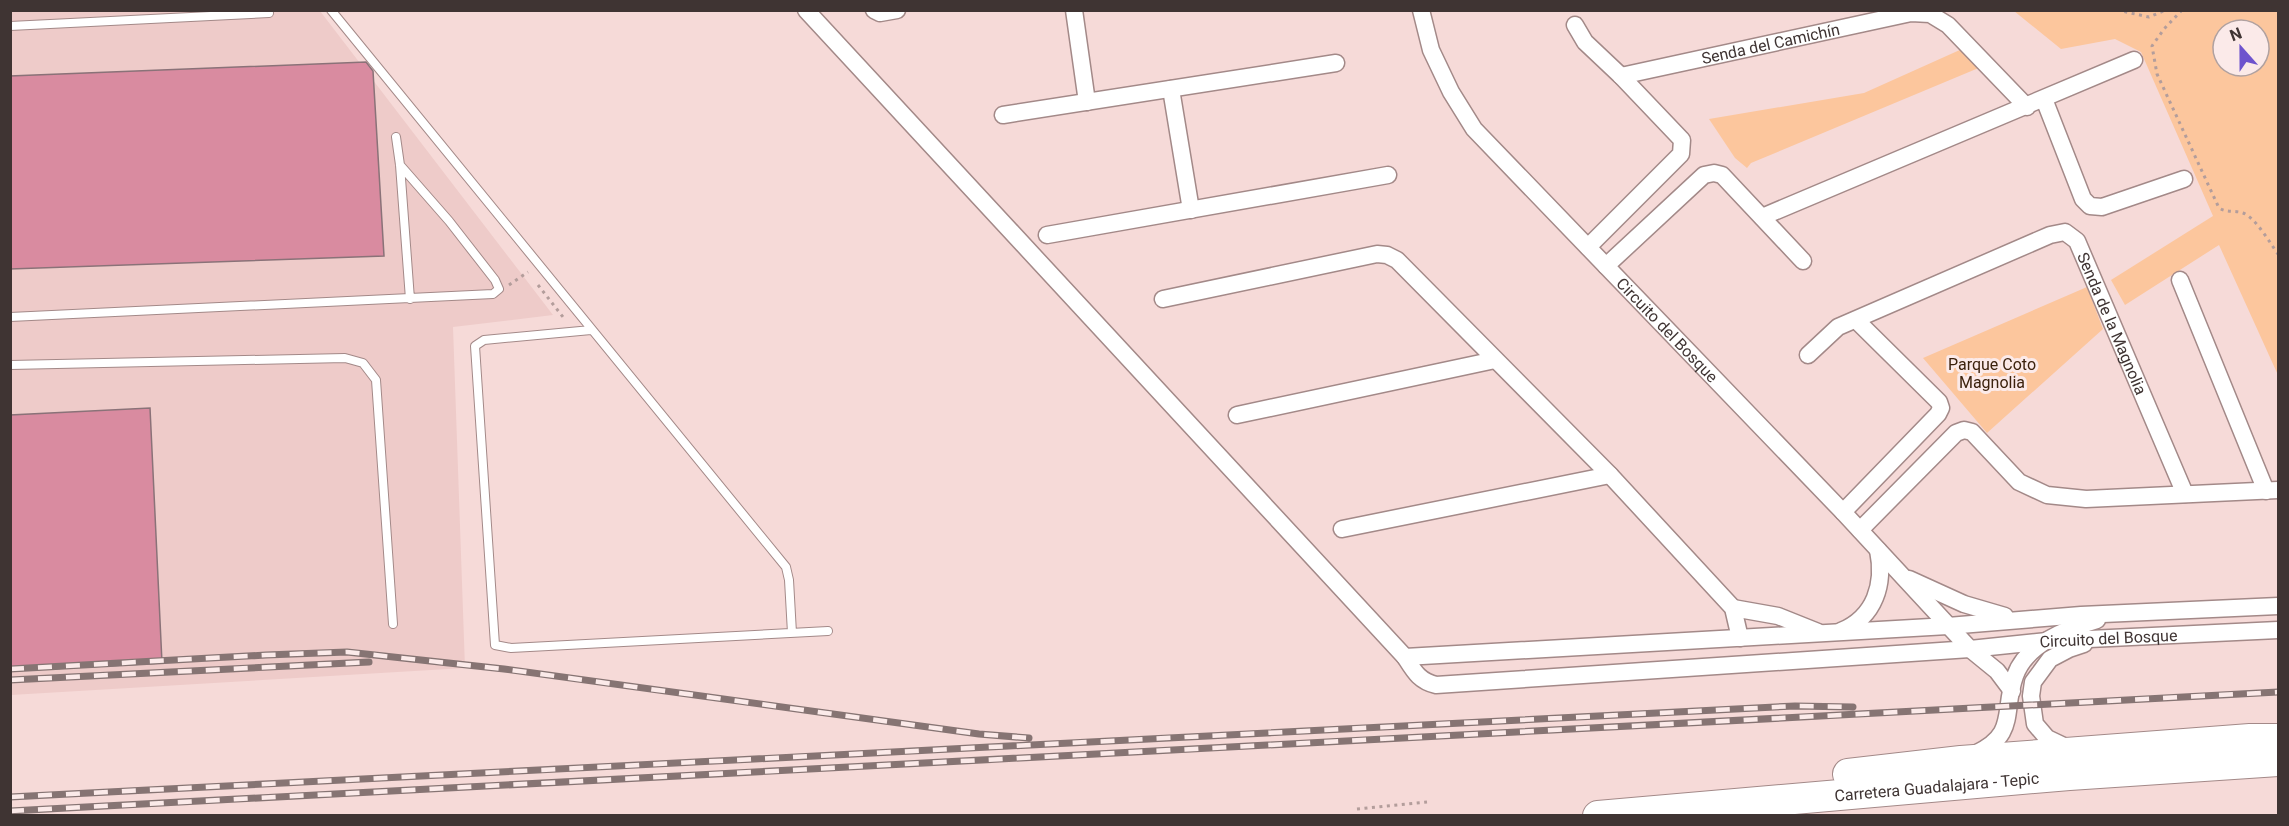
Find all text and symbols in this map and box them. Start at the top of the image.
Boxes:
north arrow [2211,18,2271,78]
street label: Senda del Camichín [1700,19,1841,68]
text: N [2227,24,2244,45]
street label: Senda de la Magnolia [2073,249,2151,397]
street label: Circuito del Bosque [1613,273,1722,386]
park label: Parque Coto Magnolia [1948,355,2036,392]
street label: Circuito del Bosque [2039,625,2178,651]
street label: Carretera Guadalajara - Tepic [1834,768,2040,805]

